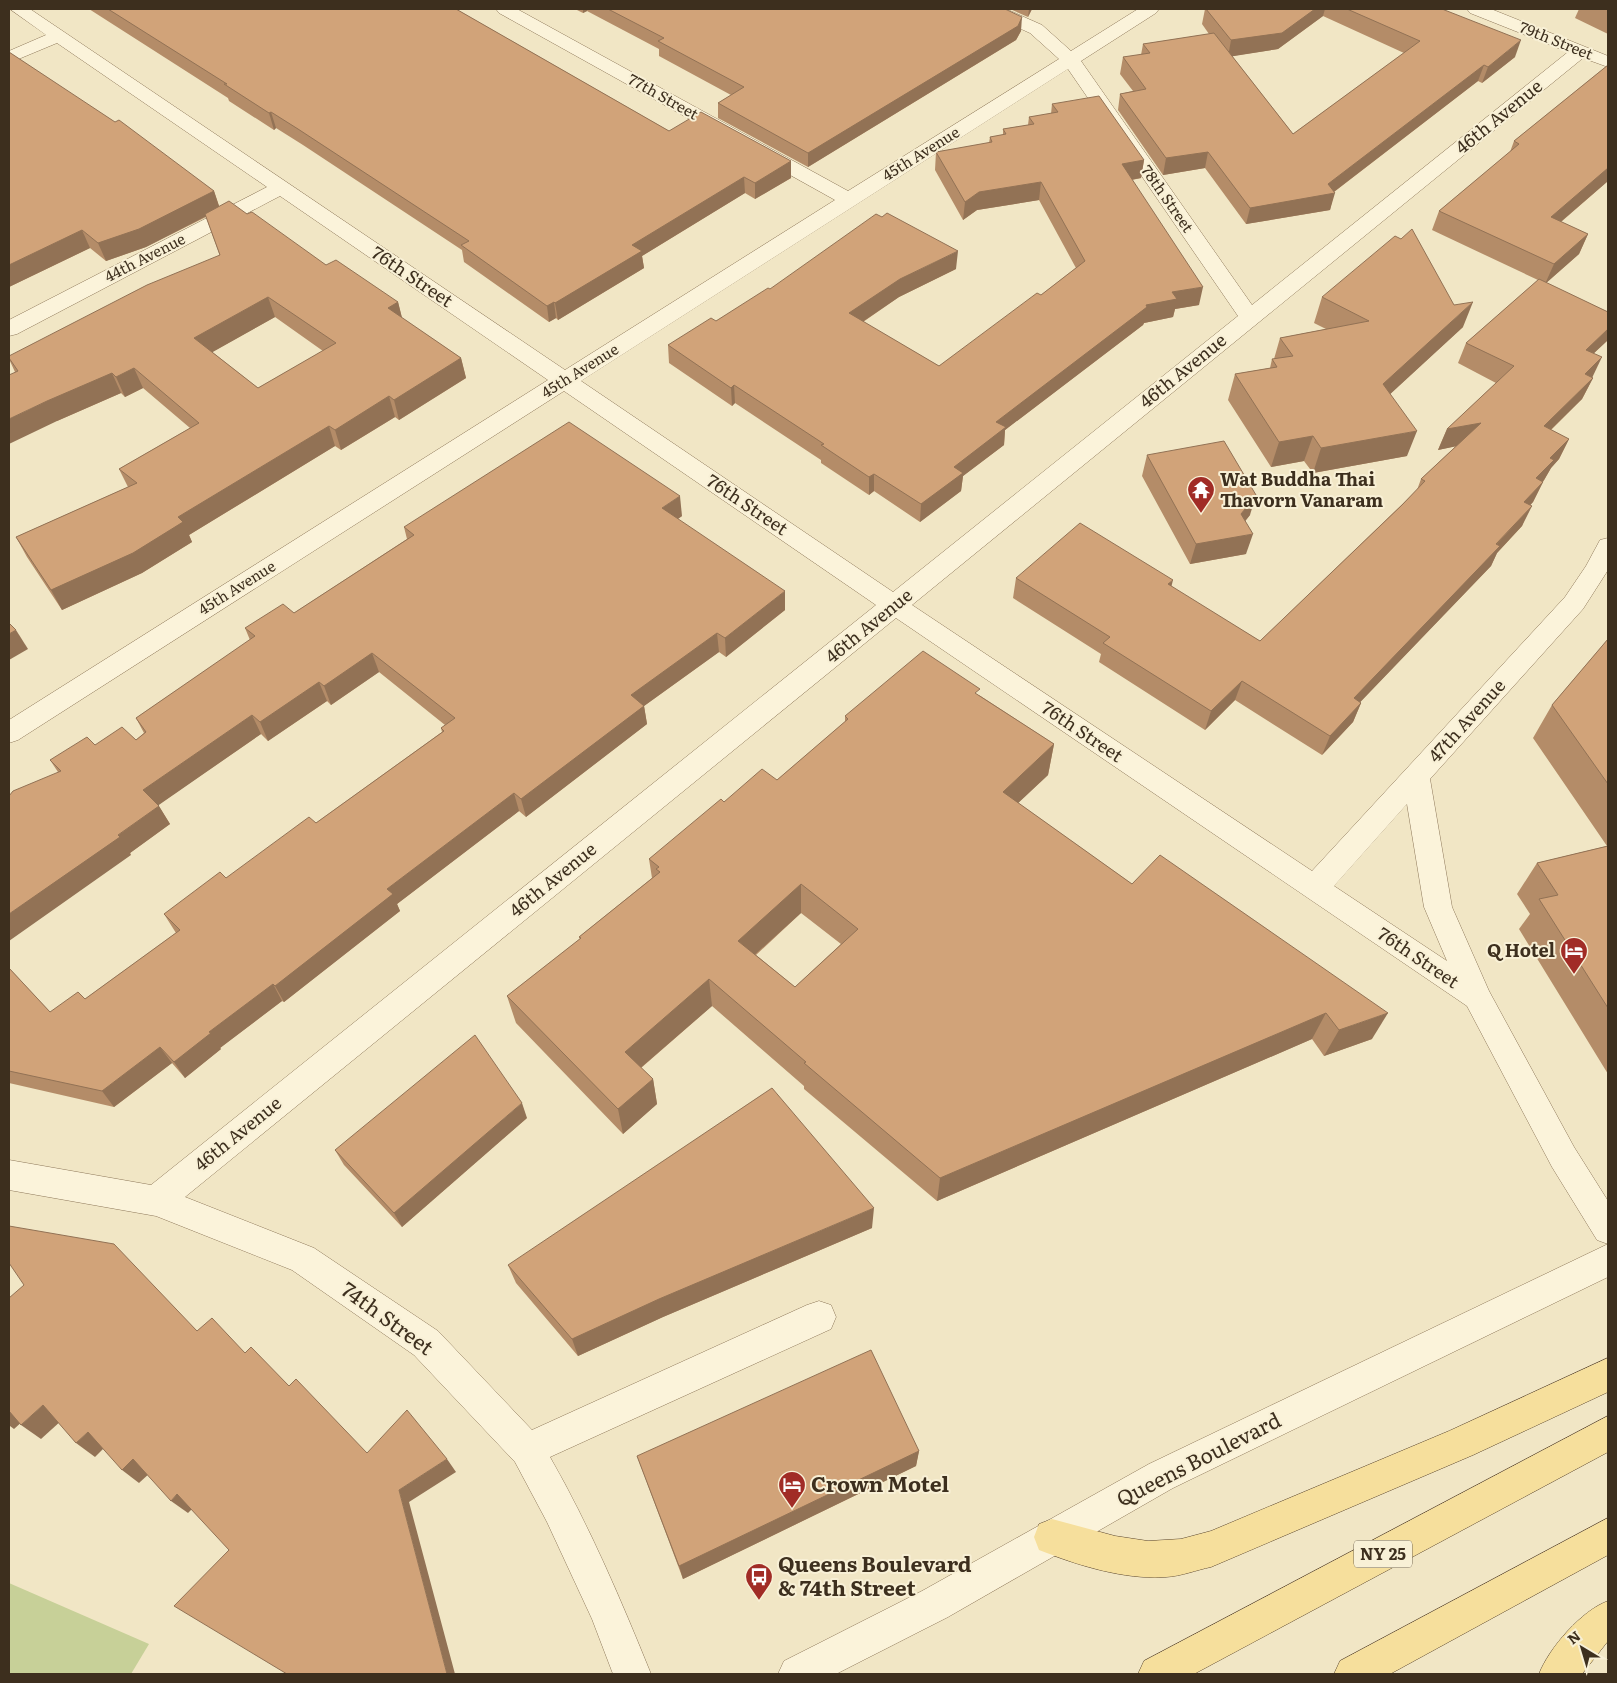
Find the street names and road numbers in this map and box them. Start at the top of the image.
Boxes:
street label: 79th Street [1516,14,1597,65]
street label: 77th Street [624,67,703,124]
street label: 46th Avenue [1449,72,1548,160]
street label: 45th Avenue [877,120,964,186]
street label: 78th Street [1137,160,1200,237]
street label: 44th Avenue [100,226,189,287]
street label: 76th Street [367,239,460,313]
street label: 46th Avenue [1133,326,1232,414]
street label: 45th Avenue [536,337,623,403]
street label: 76th Street [702,467,795,541]
street label: 45th Avenue [193,554,280,620]
street label: 46th Avenue [819,581,918,669]
street label: 47th Avenue [1421,672,1511,768]
street label: 76th Street [1037,694,1130,768]
street label: 46th Avenue [503,835,602,923]
street label: 76th Street [1373,920,1466,994]
street label: 46th Avenue [188,1089,287,1177]
street label: 74th Street [336,1273,441,1361]
street label: Queens Boulevard [1110,1403,1286,1513]
road number: NY 25 [1354,1540,1412,1568]

